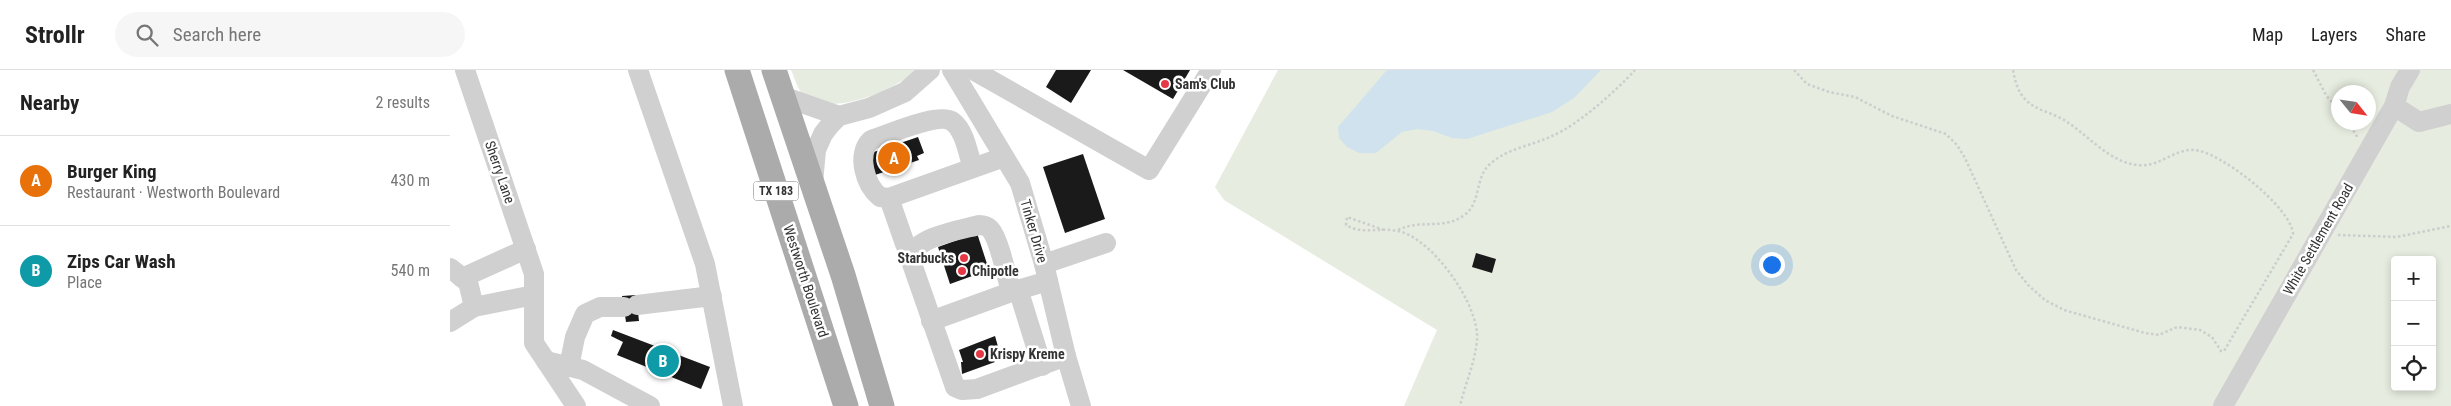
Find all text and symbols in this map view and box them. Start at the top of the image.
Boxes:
search box [115,12,465,57]
text: Strollr [25,21,85,49]
icon: search [133,21,161,49]
text: Search here [173,23,261,46]
text: Map [2252,24,2283,45]
text: Layers [2311,24,2358,45]
text: Share [2386,24,2426,45]
place label: Sam's Club [1175,76,1236,92]
marker: Sam's Club [1159,78,1171,90]
north arrow [2331,85,2376,130]
text: Nearby [20,91,79,115]
text: 2 results [375,93,430,112]
street label: Sherry Lane [482,139,518,206]
pin: A [878,139,910,177]
text: Burger King [67,160,157,183]
text: A [31,171,41,190]
text: 430 m [391,171,430,190]
street label: White Settlement Road [2280,181,2356,297]
road number: TX 183 [754,182,798,200]
text: Restaurant · Westworth Boulevard [67,183,280,202]
street label: Tinker Drive [1017,197,1051,265]
street label: Westworth Boulevard [780,223,832,339]
text: Zips Car Wash [67,250,176,273]
place label: Starbucks [898,250,954,266]
marker: Starbucks [958,252,970,264]
your location [1759,252,1785,278]
map controls [2391,256,2436,391]
button: + [2391,256,2436,301]
text: B [32,261,40,280]
text: 540 m [391,261,430,280]
place label: Chipotle [972,263,1019,279]
marker: Chipotle [956,265,968,277]
text: Place [67,273,102,292]
button: − [2391,301,2436,346]
pin: B [647,342,679,380]
place label: Krispy Kreme [990,346,1065,362]
button: locate [2391,346,2436,391]
marker: Krispy Kreme [974,348,986,360]

